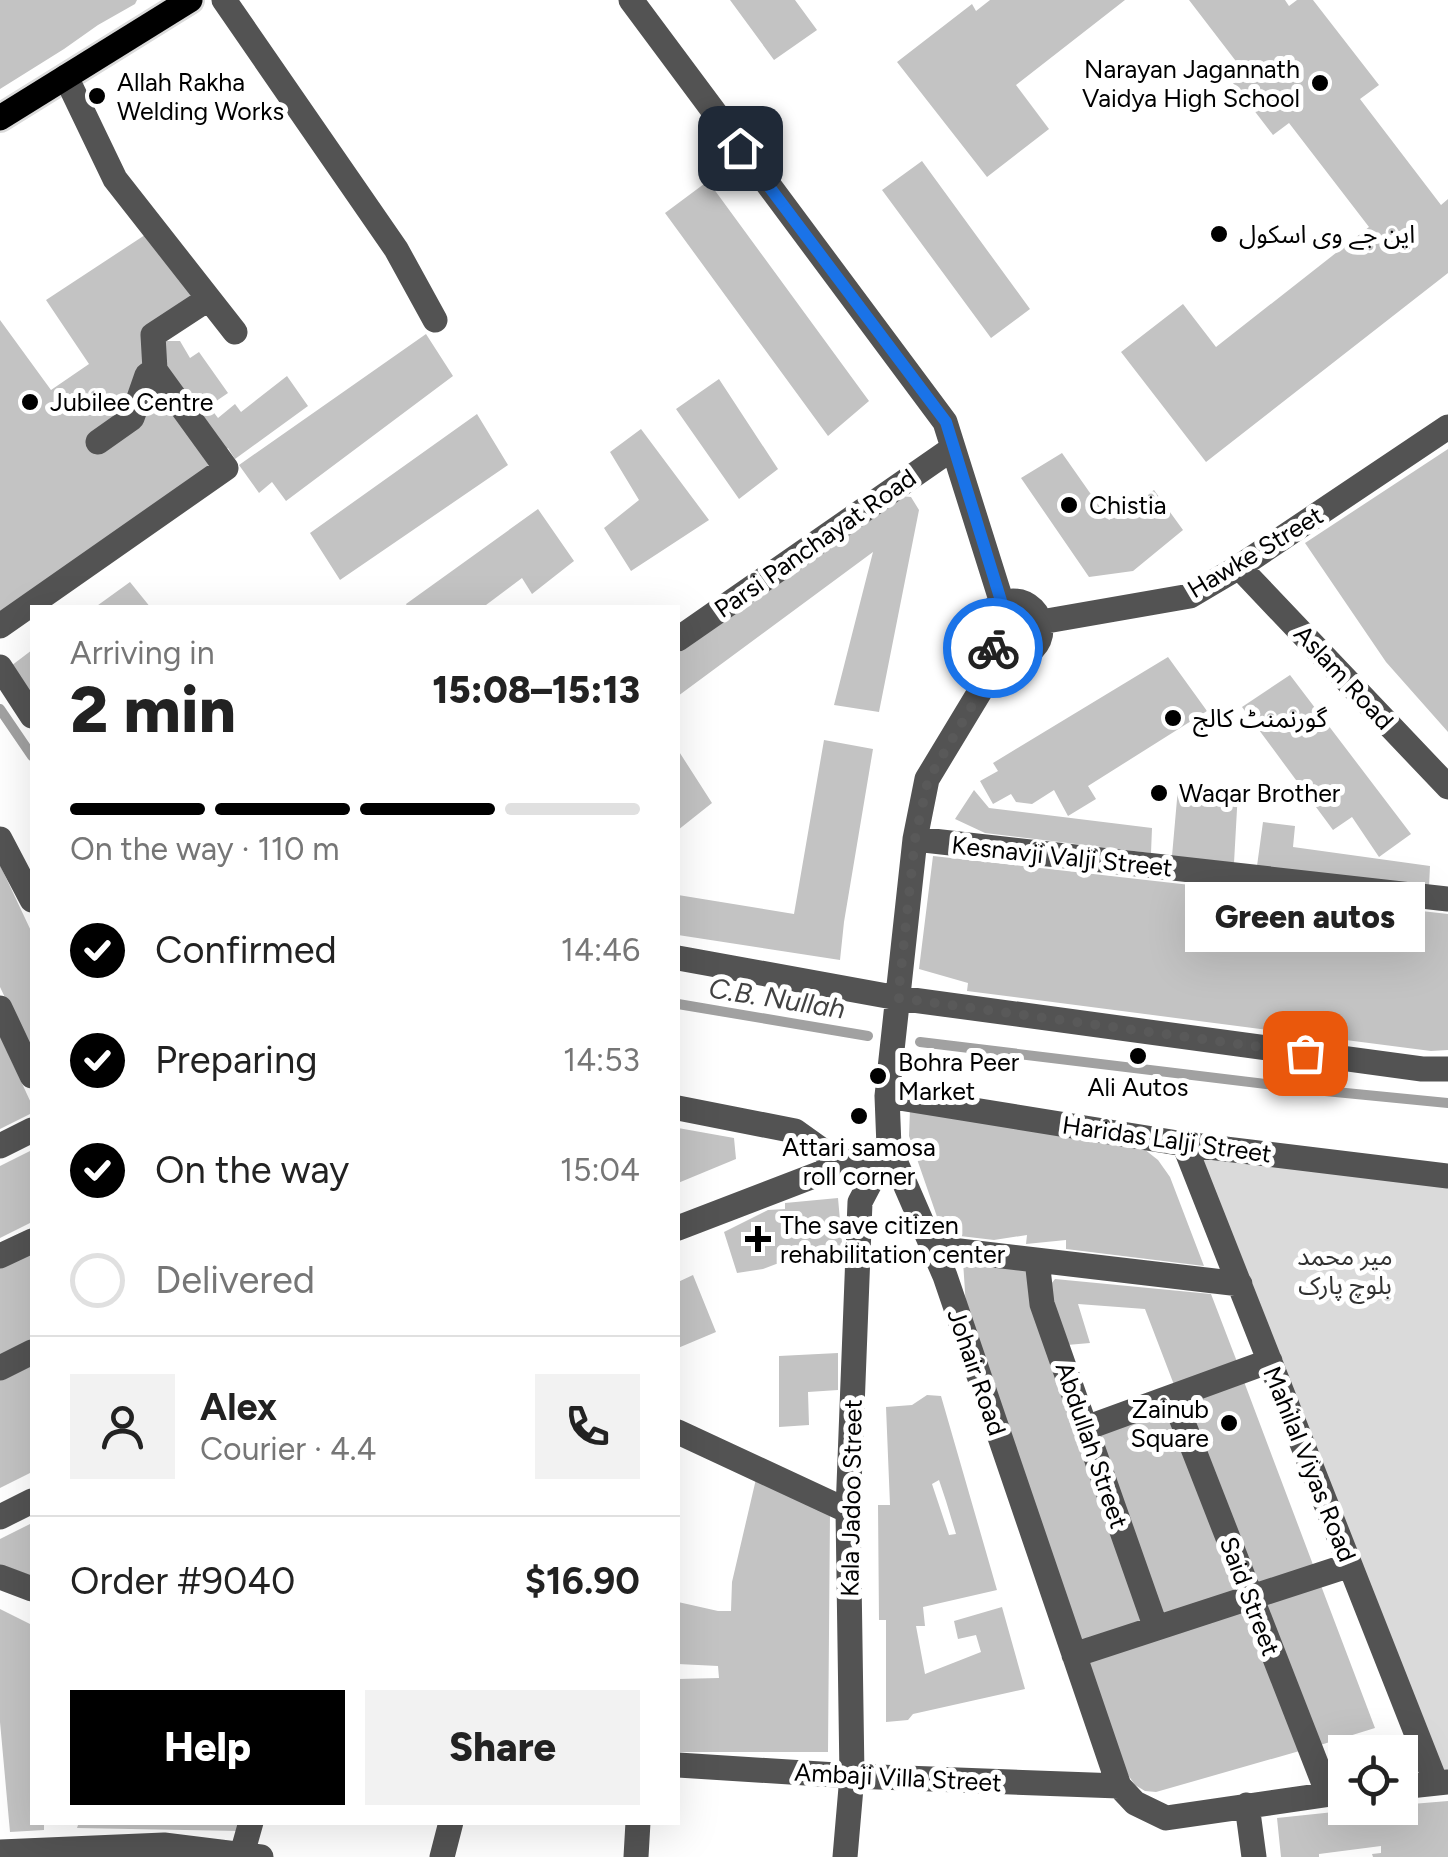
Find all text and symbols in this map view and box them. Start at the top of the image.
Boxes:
place label: Narayan Jagannath Vaidya High School [1082,54,1300,113]
place label: Allah Rakha Welding Works [117,67,284,126]
marker: Narayan Jagannath Vaidya High School [1309,72,1331,94]
marker: Allah Rakha Welding Works [86,85,108,107]
pin [698,106,783,191]
icon: home [713,121,768,176]
place label: این جے وی اسکول [1239,219,1415,250]
marker: این جے وی اسکول [1208,223,1230,245]
place label: Jubilee Centre [50,387,213,417]
marker: Jubilee Centre [19,391,41,413]
street label: Parsi Panchayat Road [709,462,921,624]
place label: Chistia [1089,490,1166,520]
marker: Chistia [1058,494,1080,516]
street label: Hawke Street [1182,500,1328,604]
courier [943,598,1043,698]
street label: Aslam Road [1288,619,1400,735]
icon: bike [966,621,1021,676]
text: Arriving in [70,634,215,672]
text: 15:08–15:13 [432,667,640,713]
text: 2 min [70,670,236,748]
place label: گورنمنٹ کالج [1193,703,1328,737]
marker: گورنمنٹ کالج [1162,707,1184,729]
place label: Waqar Brother [1179,778,1341,808]
marker: Waqar Brother [1148,782,1170,804]
street label: Kesnavji Valji Street [950,829,1174,883]
text: On the way · 110 m [70,830,340,868]
callout: Green autos [1185,883,1425,953]
text: Green autos [1215,898,1395,936]
icon: check [70,923,125,978]
text: Confirmed [155,927,337,973]
text: 14:46 [561,931,640,969]
water label: C.B. Nullah [706,970,848,1026]
pin [1263,1011,1348,1096]
icon: bag [1278,1026,1333,1081]
icon: check [70,1033,125,1088]
text: Preparing [155,1037,317,1083]
text: 14:53 [563,1041,640,1079]
marker: Ali Autos [1127,1045,1149,1067]
place label: Bohra Peer Market [898,1047,1020,1106]
marker: Bohra Peer Market [867,1065,889,1087]
place label: Ali Autos [1088,1072,1188,1102]
marker: Attari samosa roll corner [848,1105,870,1127]
street label: Haridas Lalji Street [1060,1109,1274,1169]
place label: Attari samosa roll corner [782,1132,936,1191]
icon: check [70,1143,125,1198]
text: On the way [155,1147,349,1193]
text: 15:04 [560,1151,640,1189]
place label: The save citizen rehabilitation center [780,1210,1006,1269]
marker: The save citizen rehabilitation center [745,1226,771,1252]
park label: میر محمد بلوچ پارک [1297,1241,1393,1304]
text: Delivered [155,1257,315,1303]
street label: Johair Road [941,1305,1013,1439]
street label: Abdullah Street [1049,1358,1135,1532]
street label: Mahilal Viyas Road [1257,1362,1363,1566]
button: person [70,1374,175,1479]
button: phone [535,1374,640,1479]
text: Alex [200,1384,277,1430]
place label: Zainub Square [1130,1394,1209,1453]
street label: Kala Jadoo Street [834,1399,868,1597]
marker: Zainub Square [1218,1412,1240,1434]
text: Courier · 4.4 [200,1430,376,1468]
street label: Said Street [1214,1532,1286,1660]
text: Order #9040 [70,1558,295,1604]
text: $16.90 [525,1558,640,1604]
button: Help [70,1690,345,1805]
button: Share [365,1690,640,1805]
map controls [1328,1735,1418,1825]
button: locate [1328,1735,1418,1825]
street label: Ambaji Villa Street [794,1757,1002,1797]

